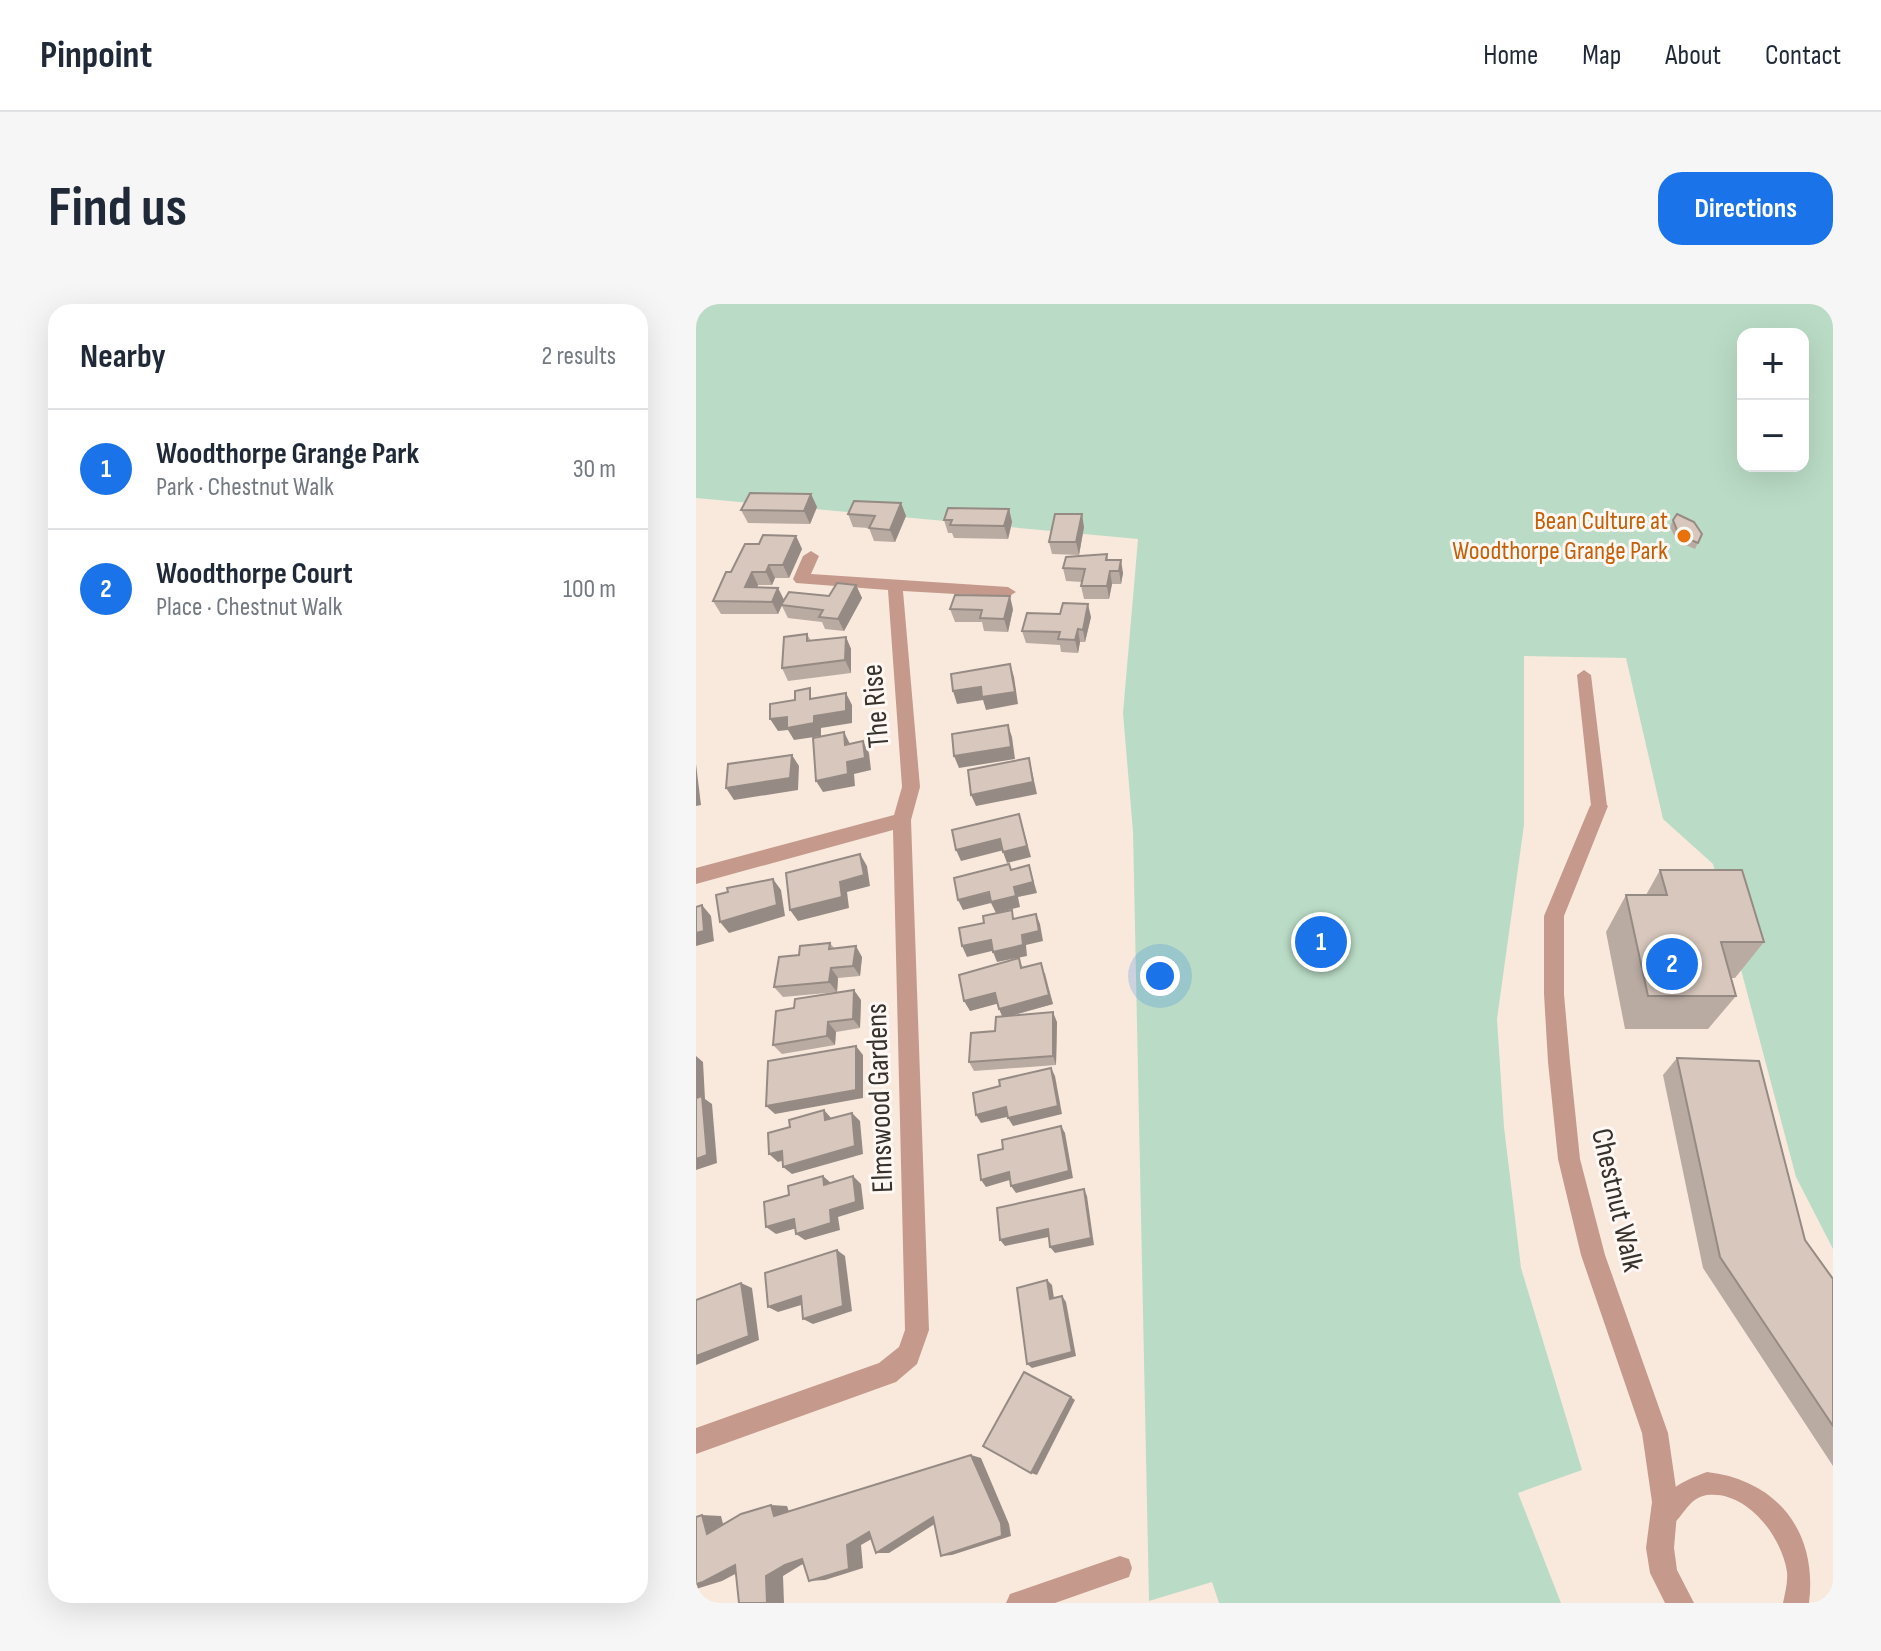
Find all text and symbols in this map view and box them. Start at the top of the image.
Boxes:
text: Pinpoint [40,33,152,78]
text: Home [1483,39,1538,72]
text: Map [1582,39,1621,72]
text: About [1665,39,1721,72]
text: Contact [1765,39,1841,72]
button: Directions [1658,172,1833,245]
text: Find us [48,175,187,242]
map controls [1737,328,1809,472]
button: + [1737,328,1809,400]
text: Nearby [80,336,166,377]
text: 2 results [542,341,616,372]
button: − [1737,400,1809,472]
text: Woodthorpe Grange Park [156,436,419,472]
text: 1 [101,454,111,485]
text: 30 m [573,454,616,485]
text: Park · Chestnut Walk [156,472,334,503]
place label: Bean Culture at Woodthorpe Grange Park [1452,506,1668,567]
marker: Bean Culture at Woodthorpe Grange Park [1675,527,1693,545]
text: Woodthorpe Court [156,556,353,592]
text: 2 [100,574,112,605]
text: 100 m [563,574,616,605]
text: Place · Chestnut Walk [156,592,343,623]
street label: The Rise [854,663,898,749]
pin: 1 [1295,912,1347,972]
pin: 2 [1646,934,1698,994]
your location [1140,956,1180,996]
street label: Elmswood Gardens [859,1003,901,1193]
street label: Chestnut Walk [1583,1125,1651,1276]

